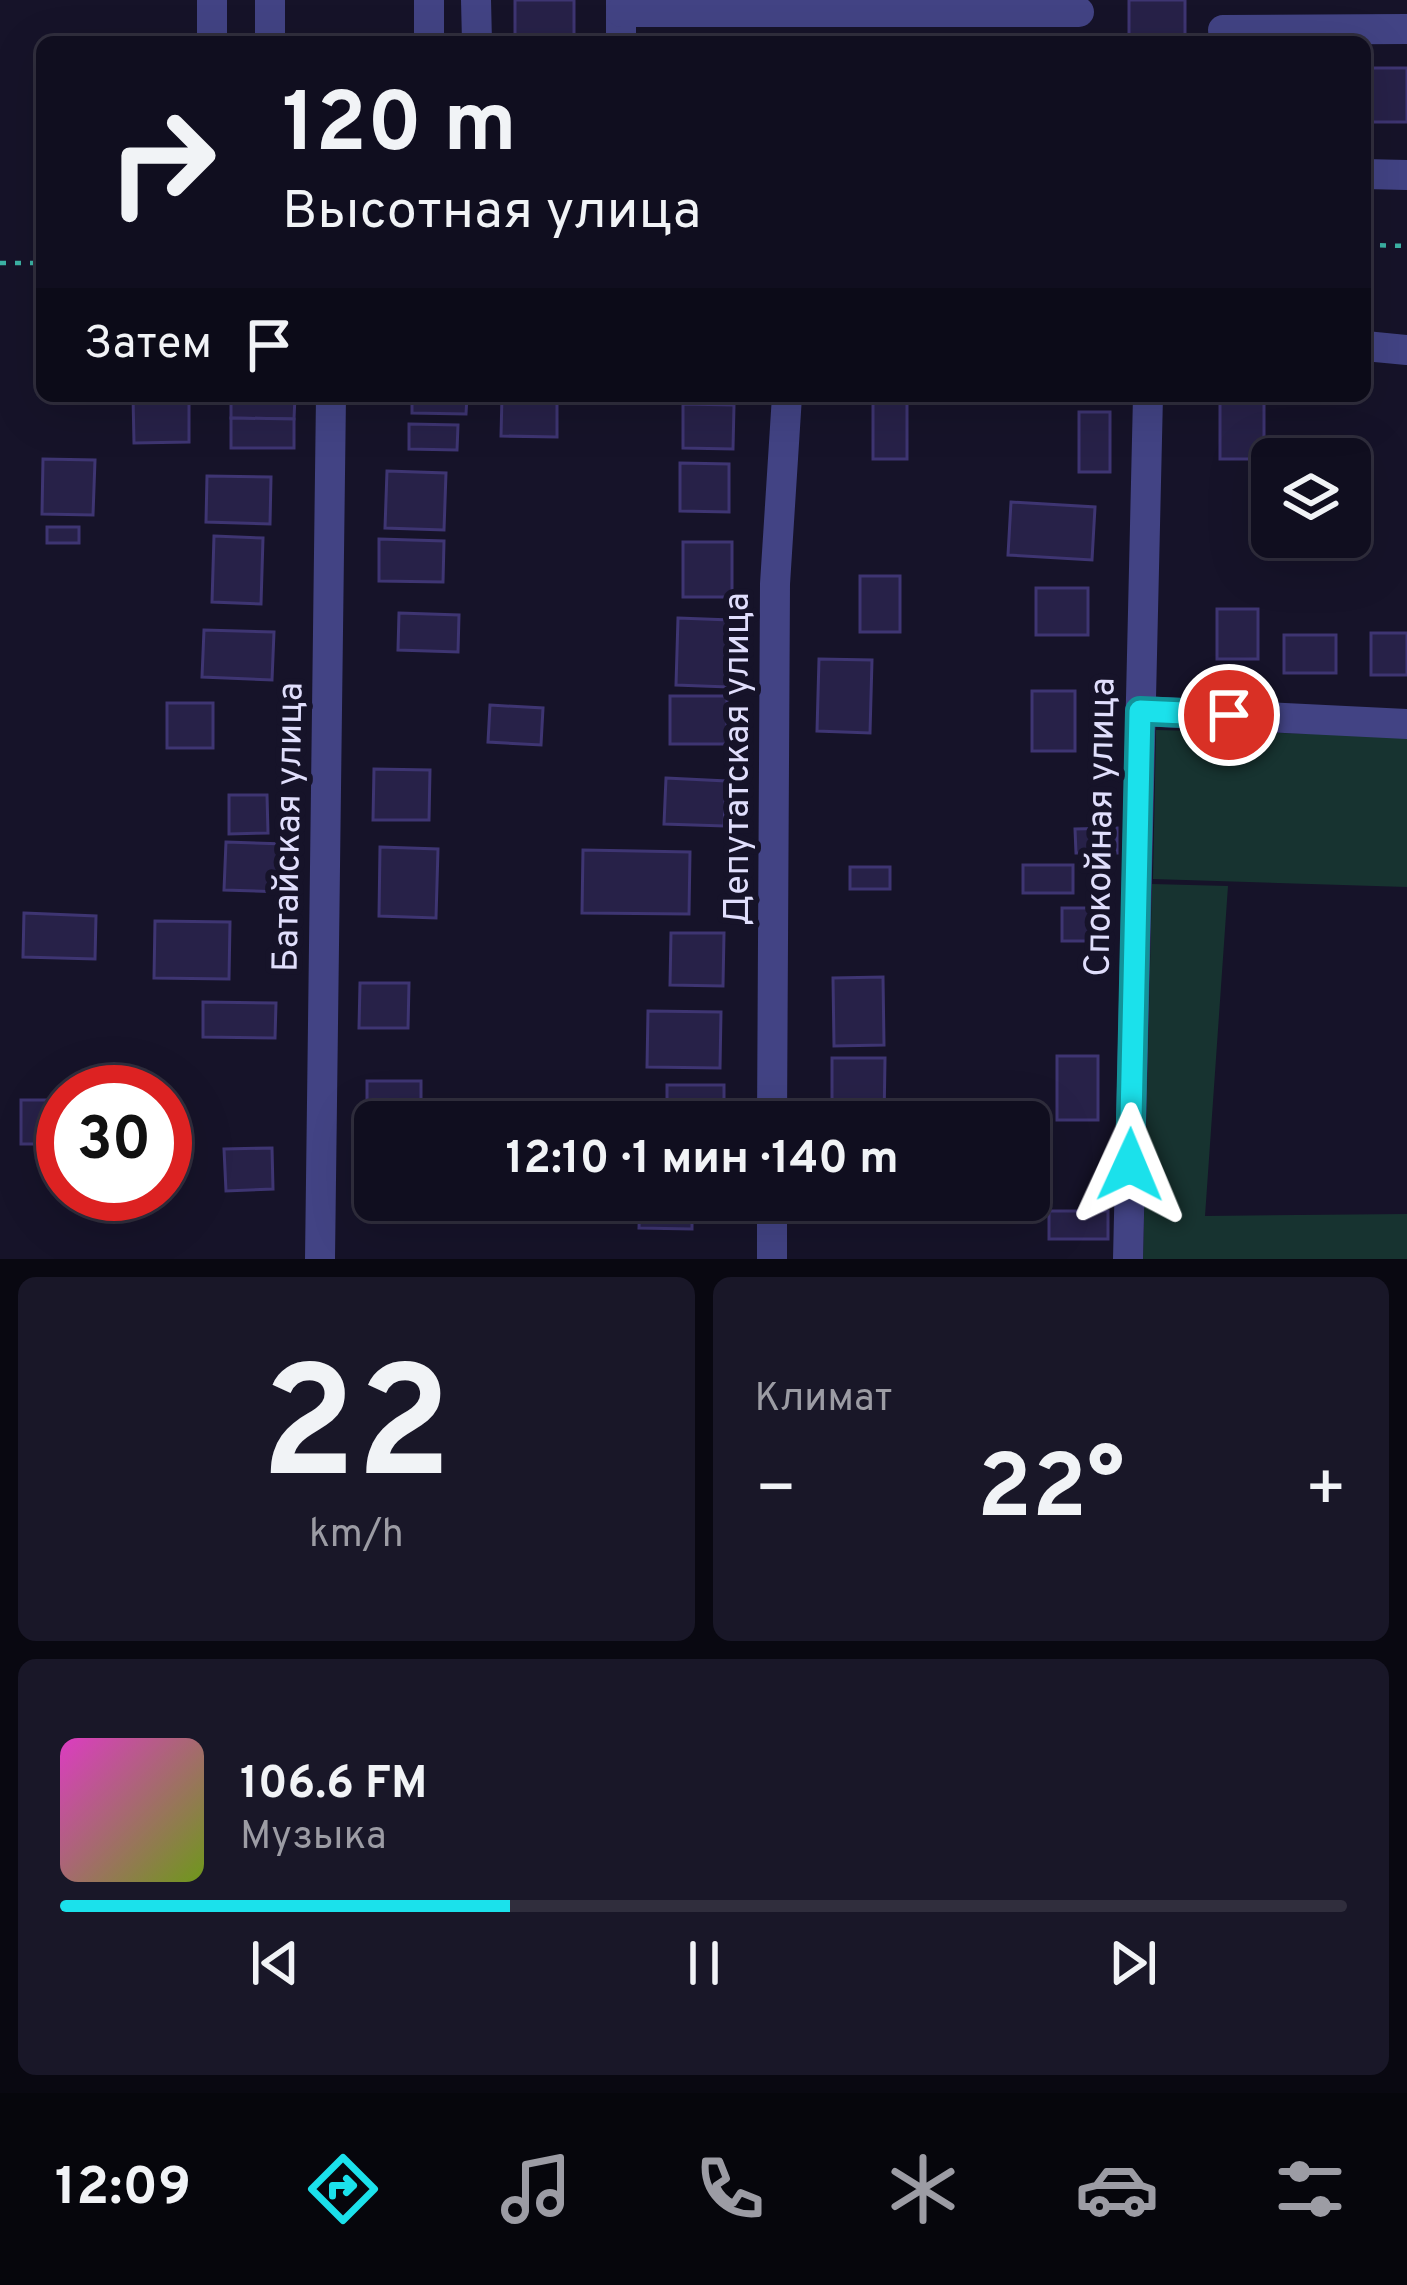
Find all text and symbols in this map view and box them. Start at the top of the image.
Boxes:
text: 120 m [282,75,517,181]
icon: right [84,84,240,240]
text: Высотная улица [282,179,701,248]
icon: arrive [236,312,302,378]
text: Затем [84,317,212,374]
map controls [1251,438,1371,558]
button: layers [1251,438,1371,558]
street label: Депутатская улица [716,592,762,926]
pin [1178,664,1280,766]
street label: Спокойная улица [1076,677,1128,977]
street label: Батайская улица [264,682,316,972]
icon: arrive [1196,682,1262,748]
speed limit sign: 30 [36,1065,192,1221]
position arrow [1067,1102,1193,1228]
text: 12:10 · 1 мин · 140 m [505,1132,899,1189]
text: 22 [261,1335,452,1533]
text: Климат [755,1376,892,1425]
text: 22° [977,1436,1125,1549]
text: − [755,1451,797,1534]
text: + [1304,1451,1347,1534]
text: km/h [309,1512,404,1561]
text: 106.6 FM [240,1757,427,1814]
text: Музыка [240,1814,387,1863]
icon: previous [242,1930,308,1996]
icon: pause [671,1930,737,1996]
icon: next [1100,1930,1166,1996]
icon: directions [301,2147,385,2231]
icon: music [494,2147,578,2231]
icon: phone [688,2147,772,2231]
icon: climate [881,2147,965,2231]
icon: car [1075,2147,1159,2231]
icon: filters [1268,2147,1352,2231]
text: 12:09 [55,2155,191,2224]

